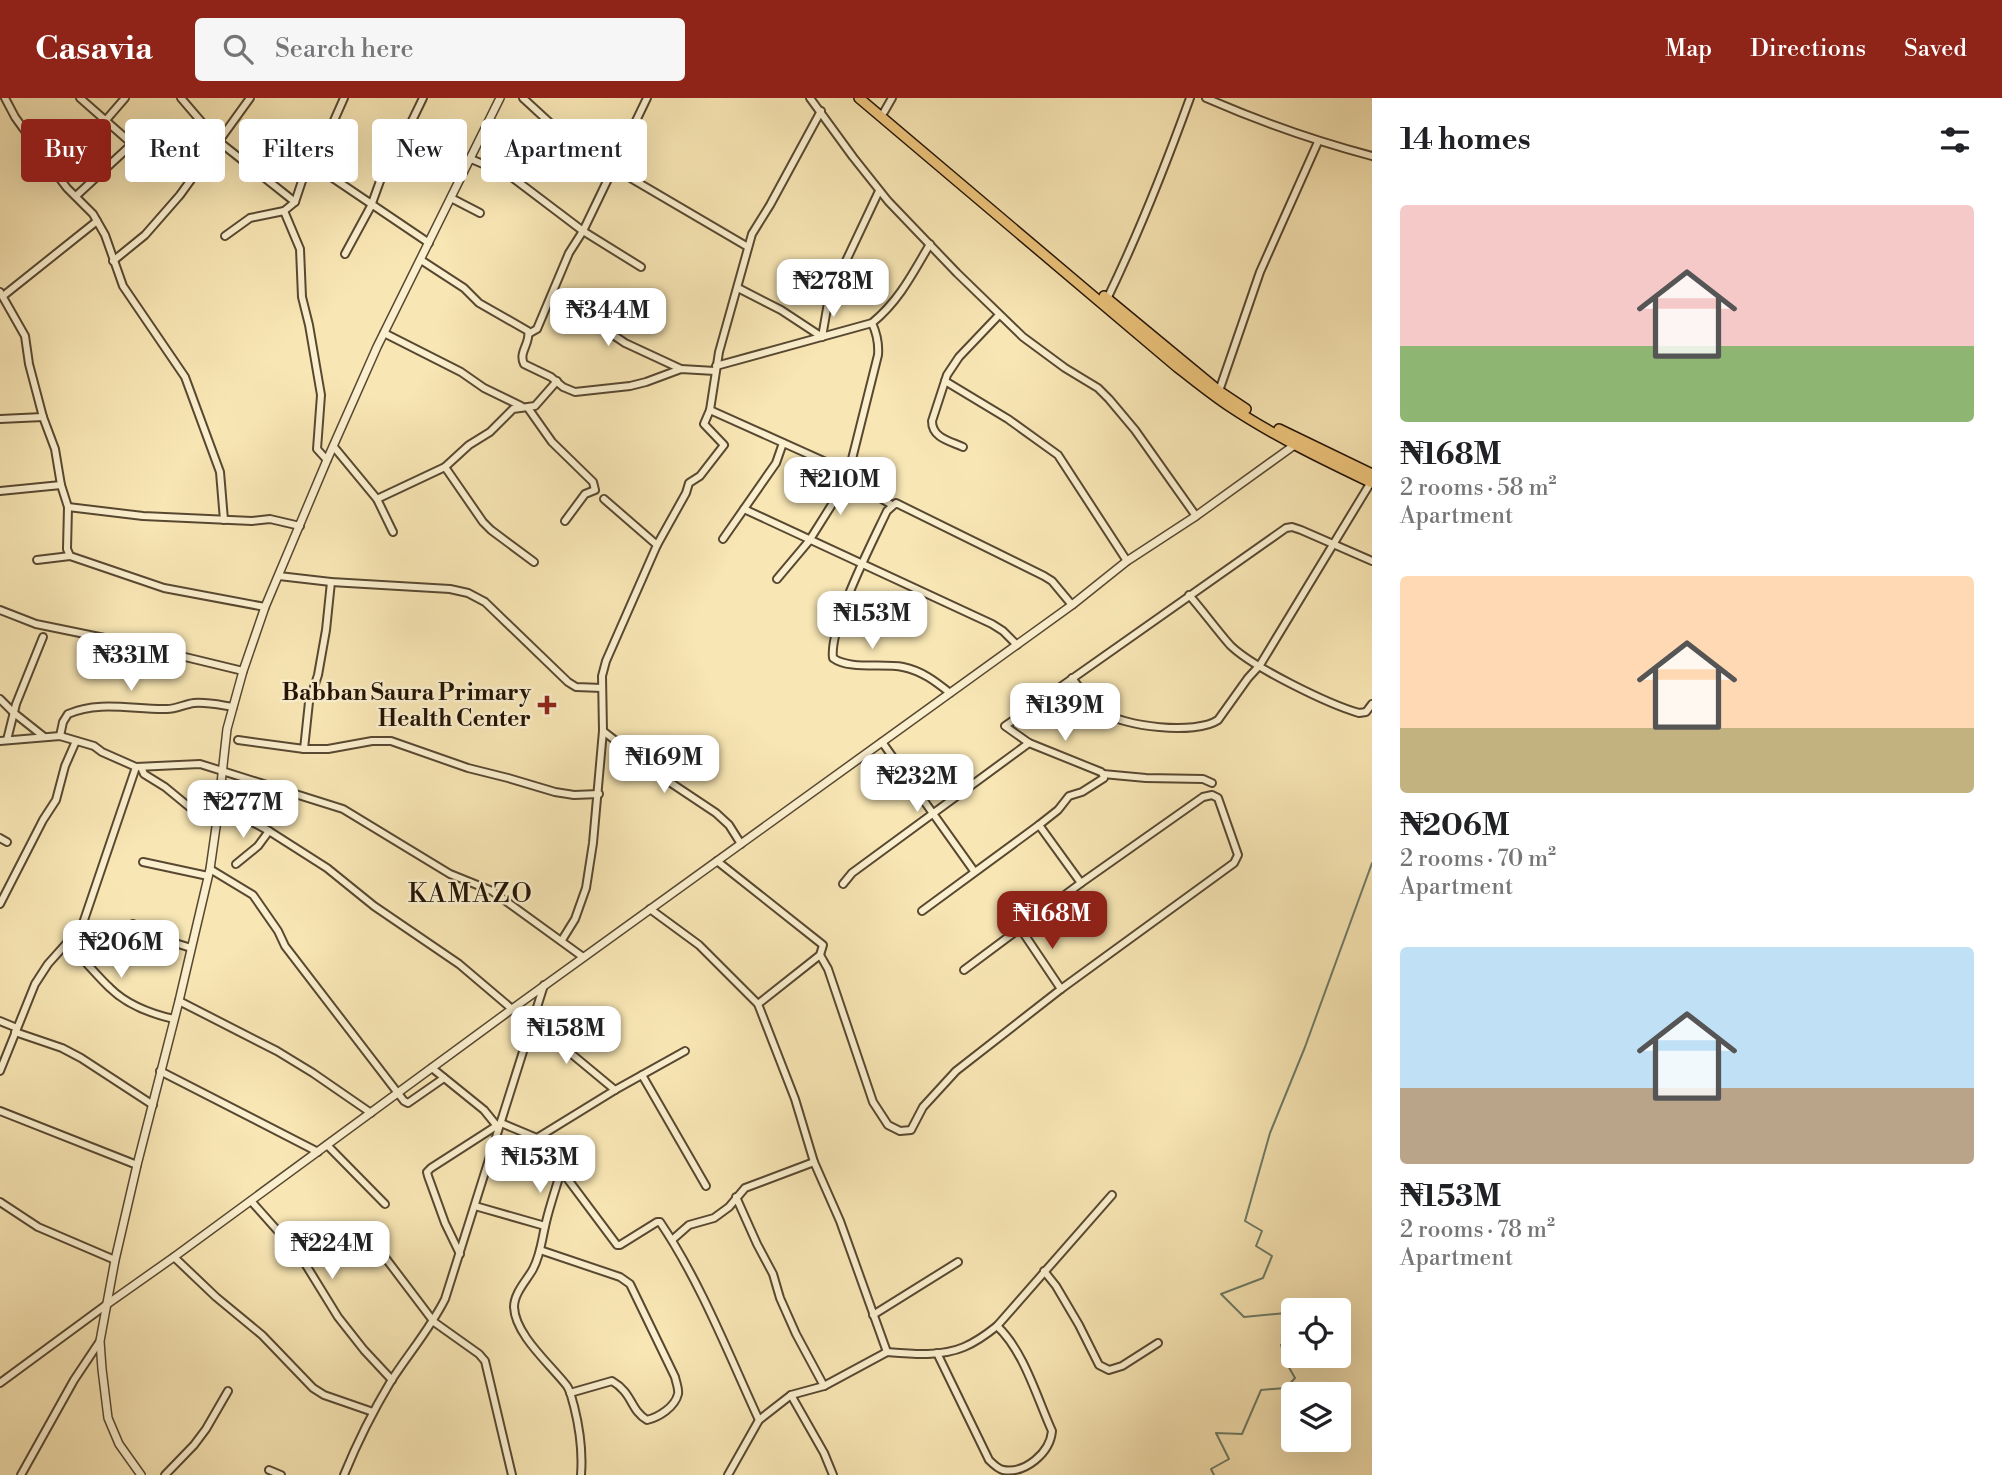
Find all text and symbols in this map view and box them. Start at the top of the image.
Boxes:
search box [195,18,685,81]
text: Casavia [35,29,153,70]
icon: search [219,30,257,68]
text: Search here [275,33,414,65]
text: Map [1665,34,1712,64]
text: Directions [1750,34,1866,64]
text: Saved [1904,34,1967,64]
chip: Buy [21,119,111,182]
chip: Rent [125,119,225,182]
chip: Filters [239,119,358,182]
chip: New [372,119,467,182]
chip: Apartment [481,119,647,182]
text: 14 homes [1400,121,1531,159]
icon: filters [1936,121,1974,159]
icon: home [1624,251,1750,377]
pin: ₦278M [784,260,882,319]
text: ₦278M [793,268,873,296]
pin: ₦344M [559,288,657,348]
text: ₦344M [566,297,650,325]
text: ₦168M [1400,436,1501,474]
pin: ₦210M [791,458,889,517]
text: ₦210M [800,466,880,494]
text: 2 rooms · 58 m² [1400,474,1557,502]
text: Apartment [1400,502,1513,530]
pin: ₦153M [823,592,921,651]
text: ₦153M [833,600,911,628]
icon: home [1624,622,1750,748]
pin: ₦331M [82,634,180,693]
text: ₦331M [93,642,169,670]
place label: Babban Saura Primary Health Center [282,679,531,733]
pin: ₦139M [1016,684,1114,743]
text: ₦139M [1026,692,1104,720]
marker: Babban Saura Primary Health Center [537,695,557,715]
pin: ₦169M [615,736,713,795]
text: ₦169M [625,744,703,772]
pin: ₦232M [868,754,966,814]
text: ₦232M [876,763,958,791]
pin: ₦277M [194,780,292,840]
text: ₦277M [203,789,283,817]
text: ₦206M [1400,807,1510,845]
text: 2 rooms · 70 m² [1400,845,1556,873]
text: Apartment [1400,873,1513,901]
district label: KAMAZO [408,878,534,910]
pin: ₦168M [1003,892,1101,951]
text: ₦168M [1013,900,1091,928]
pin: ₦206M [72,920,170,980]
text: ₦206M [79,929,163,957]
icon: home [1624,993,1750,1119]
pin: ₦158M [517,1006,615,1066]
text: ₦158M [527,1015,605,1043]
pin: ₦153M [491,1136,589,1195]
text: ₦153M [501,1144,579,1172]
text: ₦153M [1400,1178,1501,1216]
text: 2 rooms · 78 m² [1400,1216,1555,1244]
pin: ₦224M [283,1222,381,1281]
text: ₦224M [291,1230,373,1258]
text: Apartment [1400,1244,1513,1272]
map controls [1281,1298,1351,1452]
button: locate [1281,1298,1351,1368]
button: layers [1281,1382,1351,1452]

